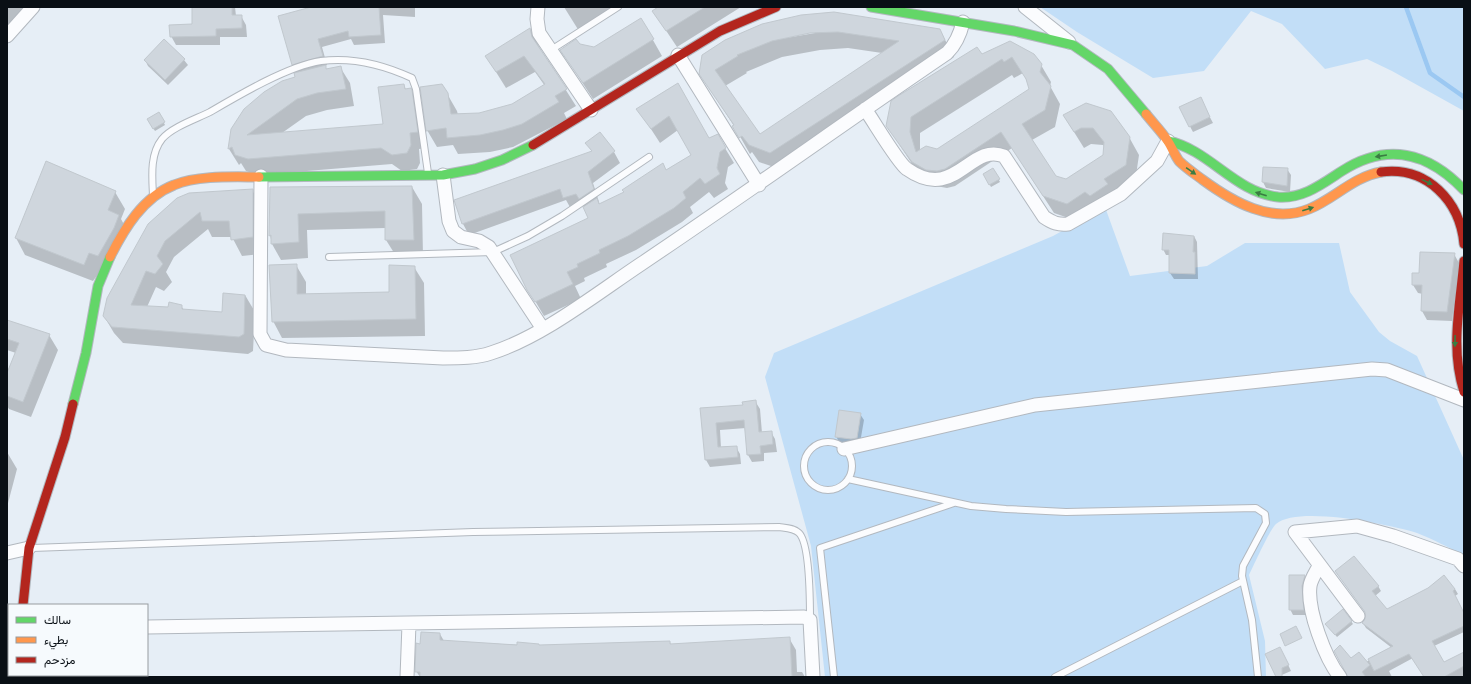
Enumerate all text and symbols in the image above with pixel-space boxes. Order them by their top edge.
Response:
one-way arrow [1375,153,1387,159]
one-way arrow [1186,167,1196,175]
one-way arrow [1421,179,1433,185]
one-way arrow [1255,190,1267,196]
one-way arrow [1303,206,1315,212]
one-way arrow [1452,335,1459,347]
legend [8,604,148,676]
text: سالك [44,611,71,628]
text: بطيء [44,631,68,650]
text: مزدحم [44,651,75,668]

